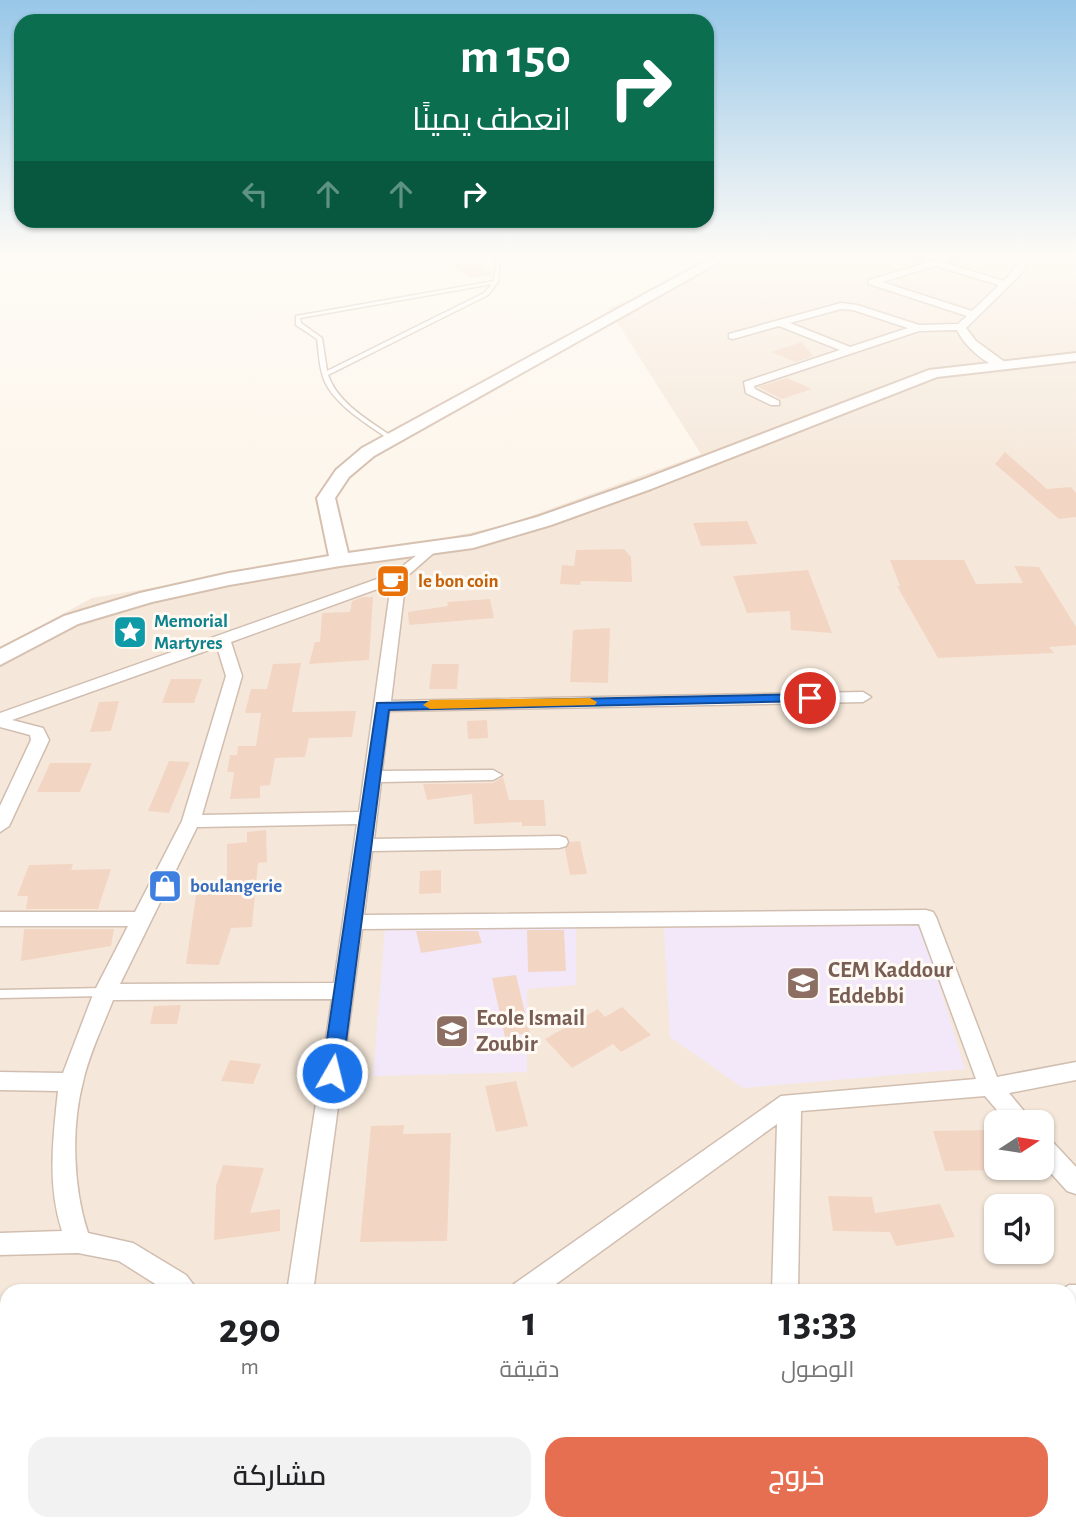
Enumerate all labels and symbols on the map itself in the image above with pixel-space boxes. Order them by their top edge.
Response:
cafe icon: le bon coin [374,562,412,600]
place label: le bon coin [418,572,499,591]
place label: Memorial Martyres [154,612,228,653]
place icon: Memorial Martyres [111,613,149,651]
pin [780,668,840,728]
shop icon: boulangerie [146,867,184,905]
place label: boulangerie [190,877,282,896]
place label: CEM Kaddour Eddebbi [828,959,953,1008]
school or university icon: CEM Kaddour Eddebbi [784,964,822,1002]
place label: Ecole Ismail Zoubir [476,1007,585,1056]
school or university icon: Ecole Ismail Zoubir [433,1012,471,1050]
position arrow [295,1036,369,1110]
north arrow [984,1110,1054,1180]

